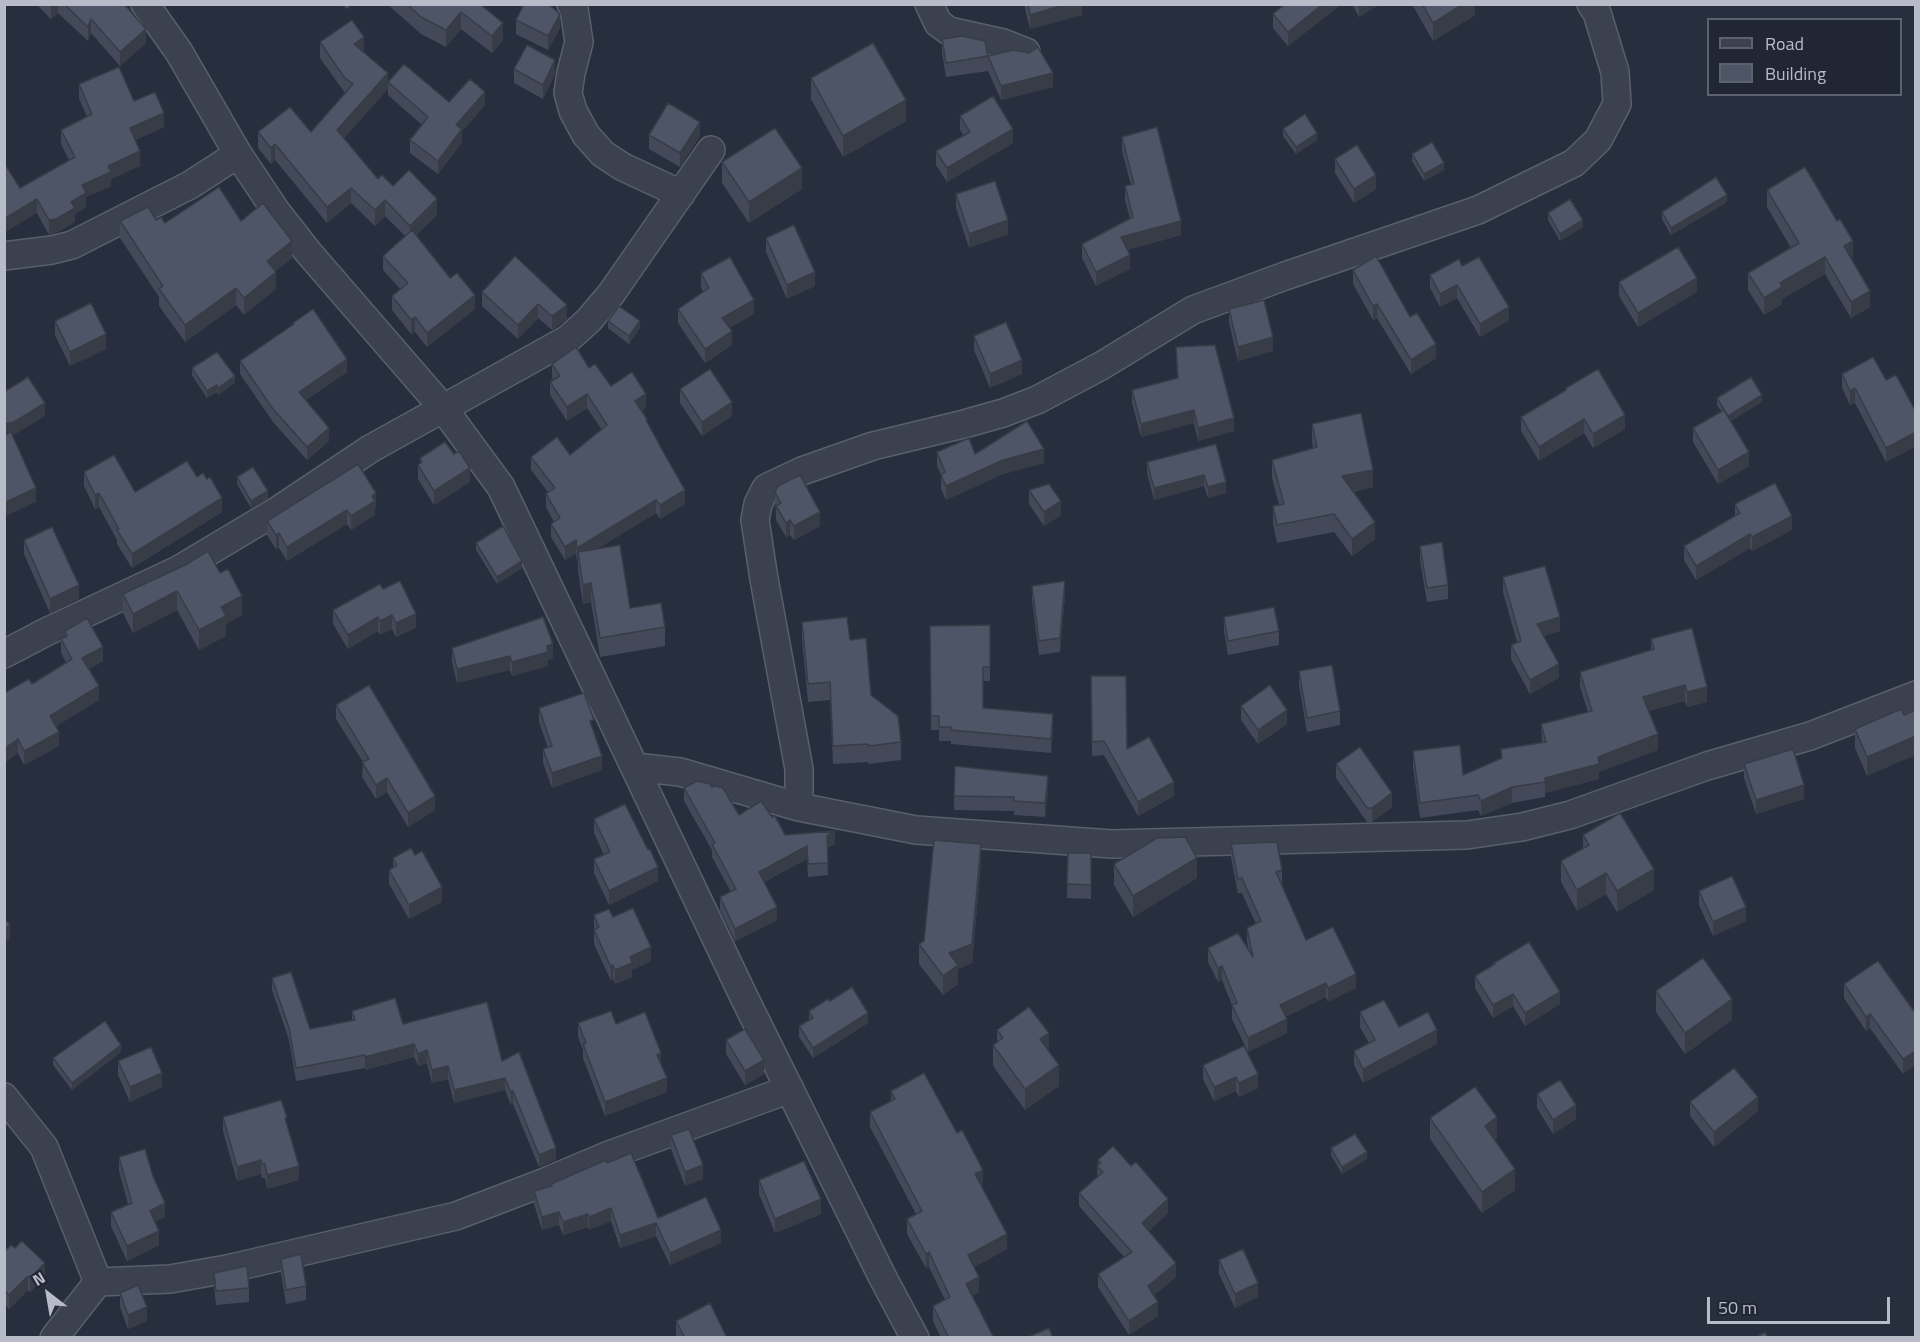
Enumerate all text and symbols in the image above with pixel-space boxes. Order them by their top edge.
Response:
legend [1707,18,1902,96]
text: Road [1765,30,1804,57]
text: Building [1765,60,1826,87]
north arrow [18,1264,78,1324]
text: N [28,1265,50,1292]
scale bar [1710,1285,1893,1323]
text: 50 m [1718,1294,1757,1321]

